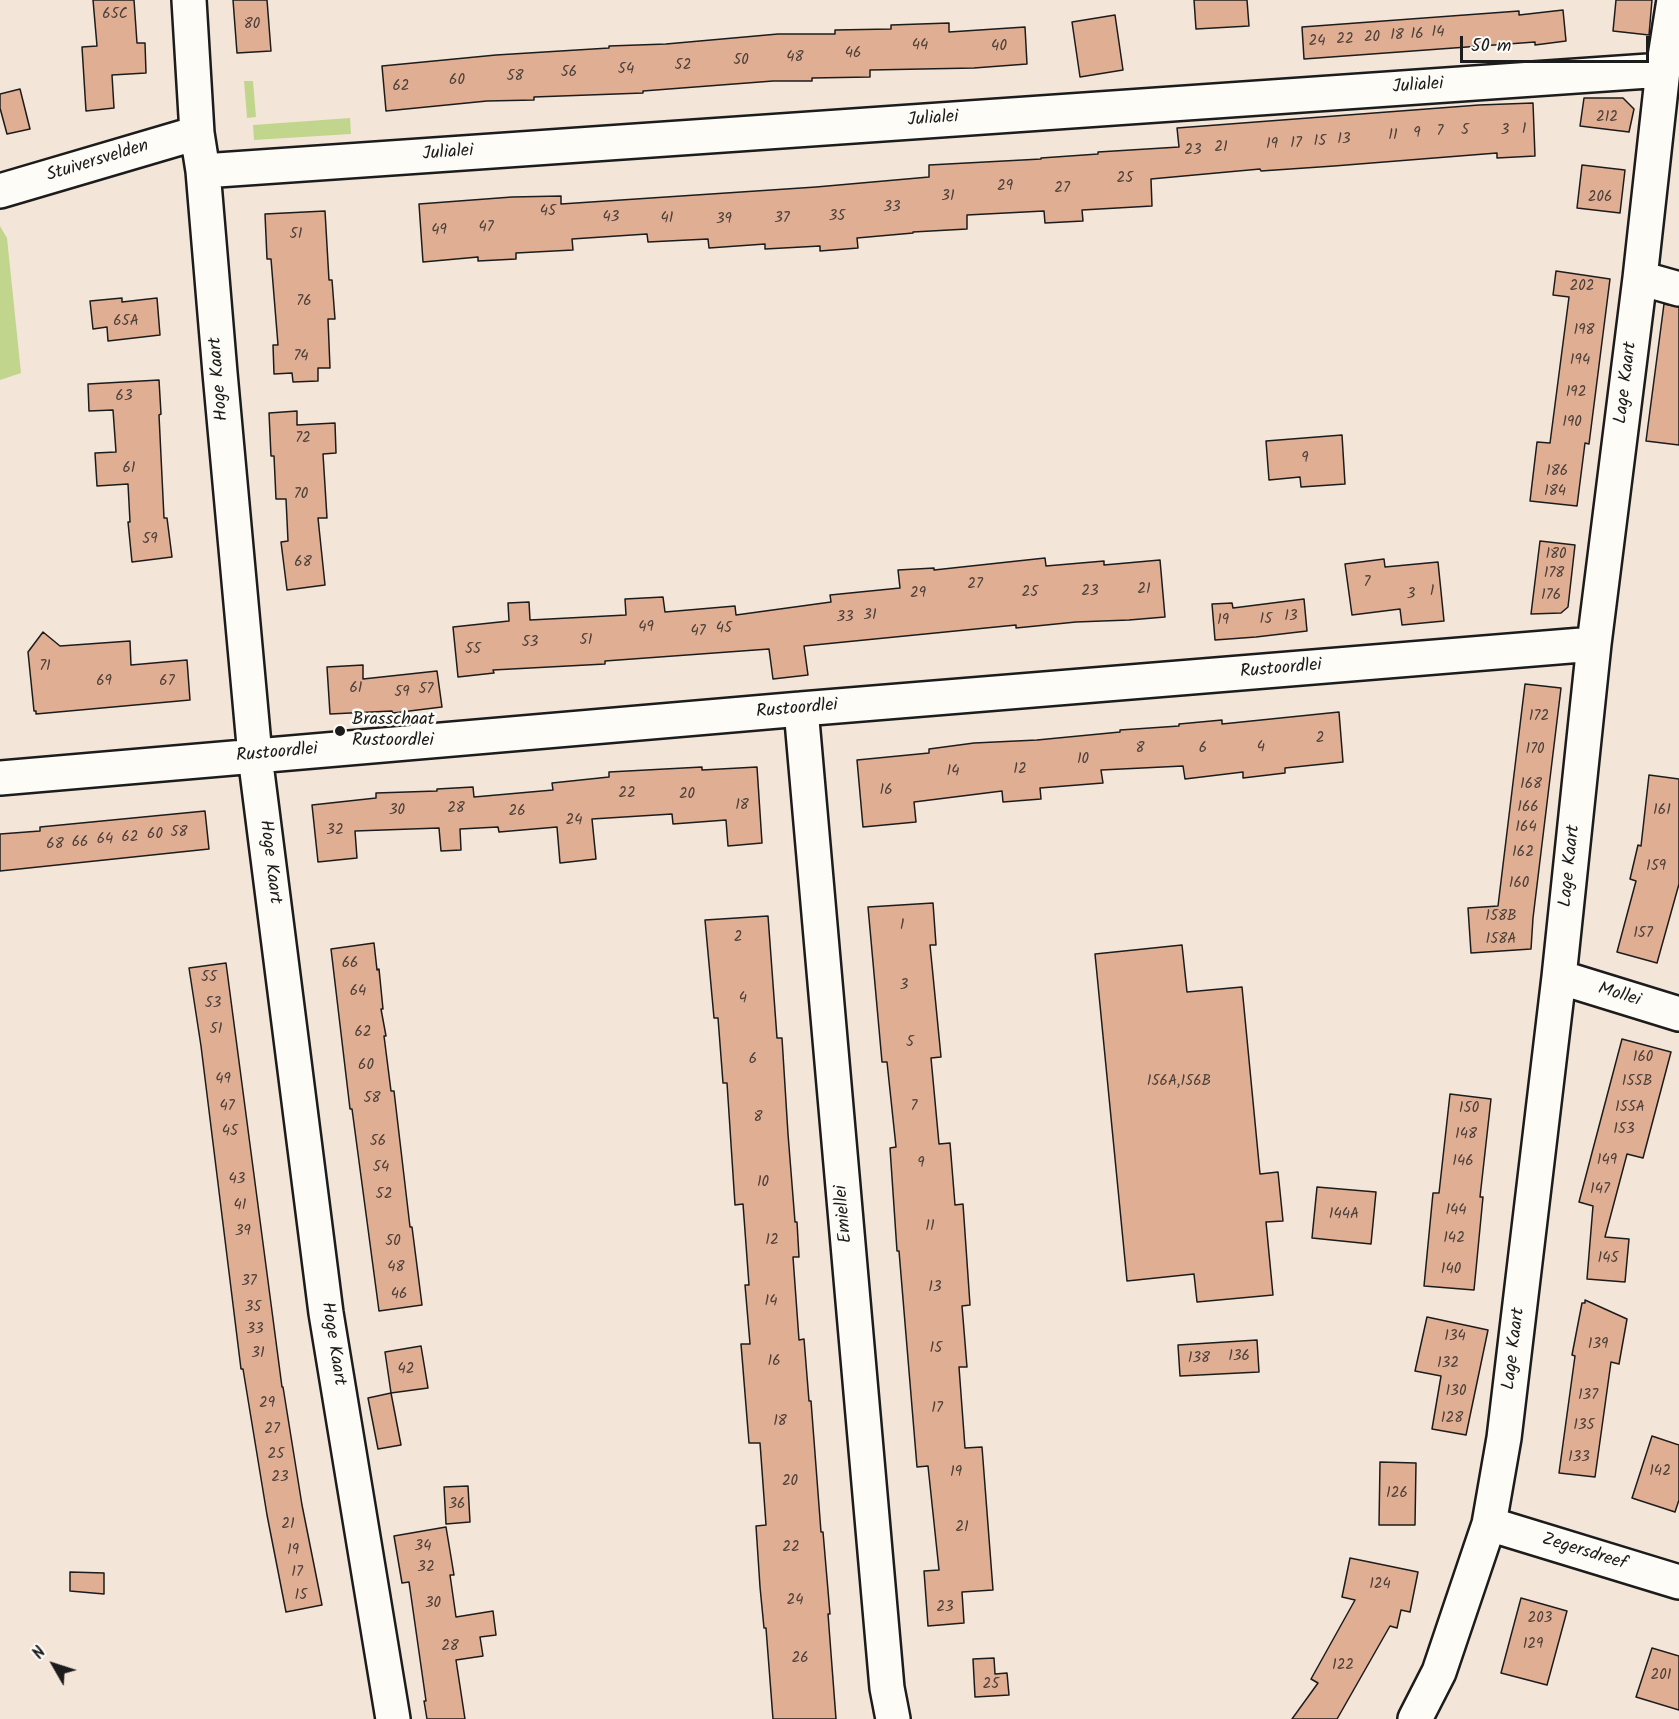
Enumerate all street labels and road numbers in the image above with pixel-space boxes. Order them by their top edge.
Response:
street label: Julialei [1392,74,1444,100]
street label: Julialei [907,107,959,133]
street label: Stuiversvelden [44,136,152,188]
street label: Julialei [422,141,474,167]
street label: Hoge Kaart [206,336,234,422]
street label: Lage Kaart [1611,341,1643,425]
street label: Rustoordlei [1239,656,1323,684]
street label: Rustoordlei [755,696,839,724]
street label: Rustoordlei [235,740,319,768]
street label: Hoge Kaart [253,819,285,905]
street label: Lage Kaart [1556,824,1586,908]
street label: Mollei [1595,979,1643,1013]
street label: Emiellei [832,1184,858,1244]
street label: Hoge Kaart [315,1301,349,1387]
street label: Lage Kaart [1499,1307,1531,1391]
street label: Zegersdreef [1539,1530,1629,1576]

